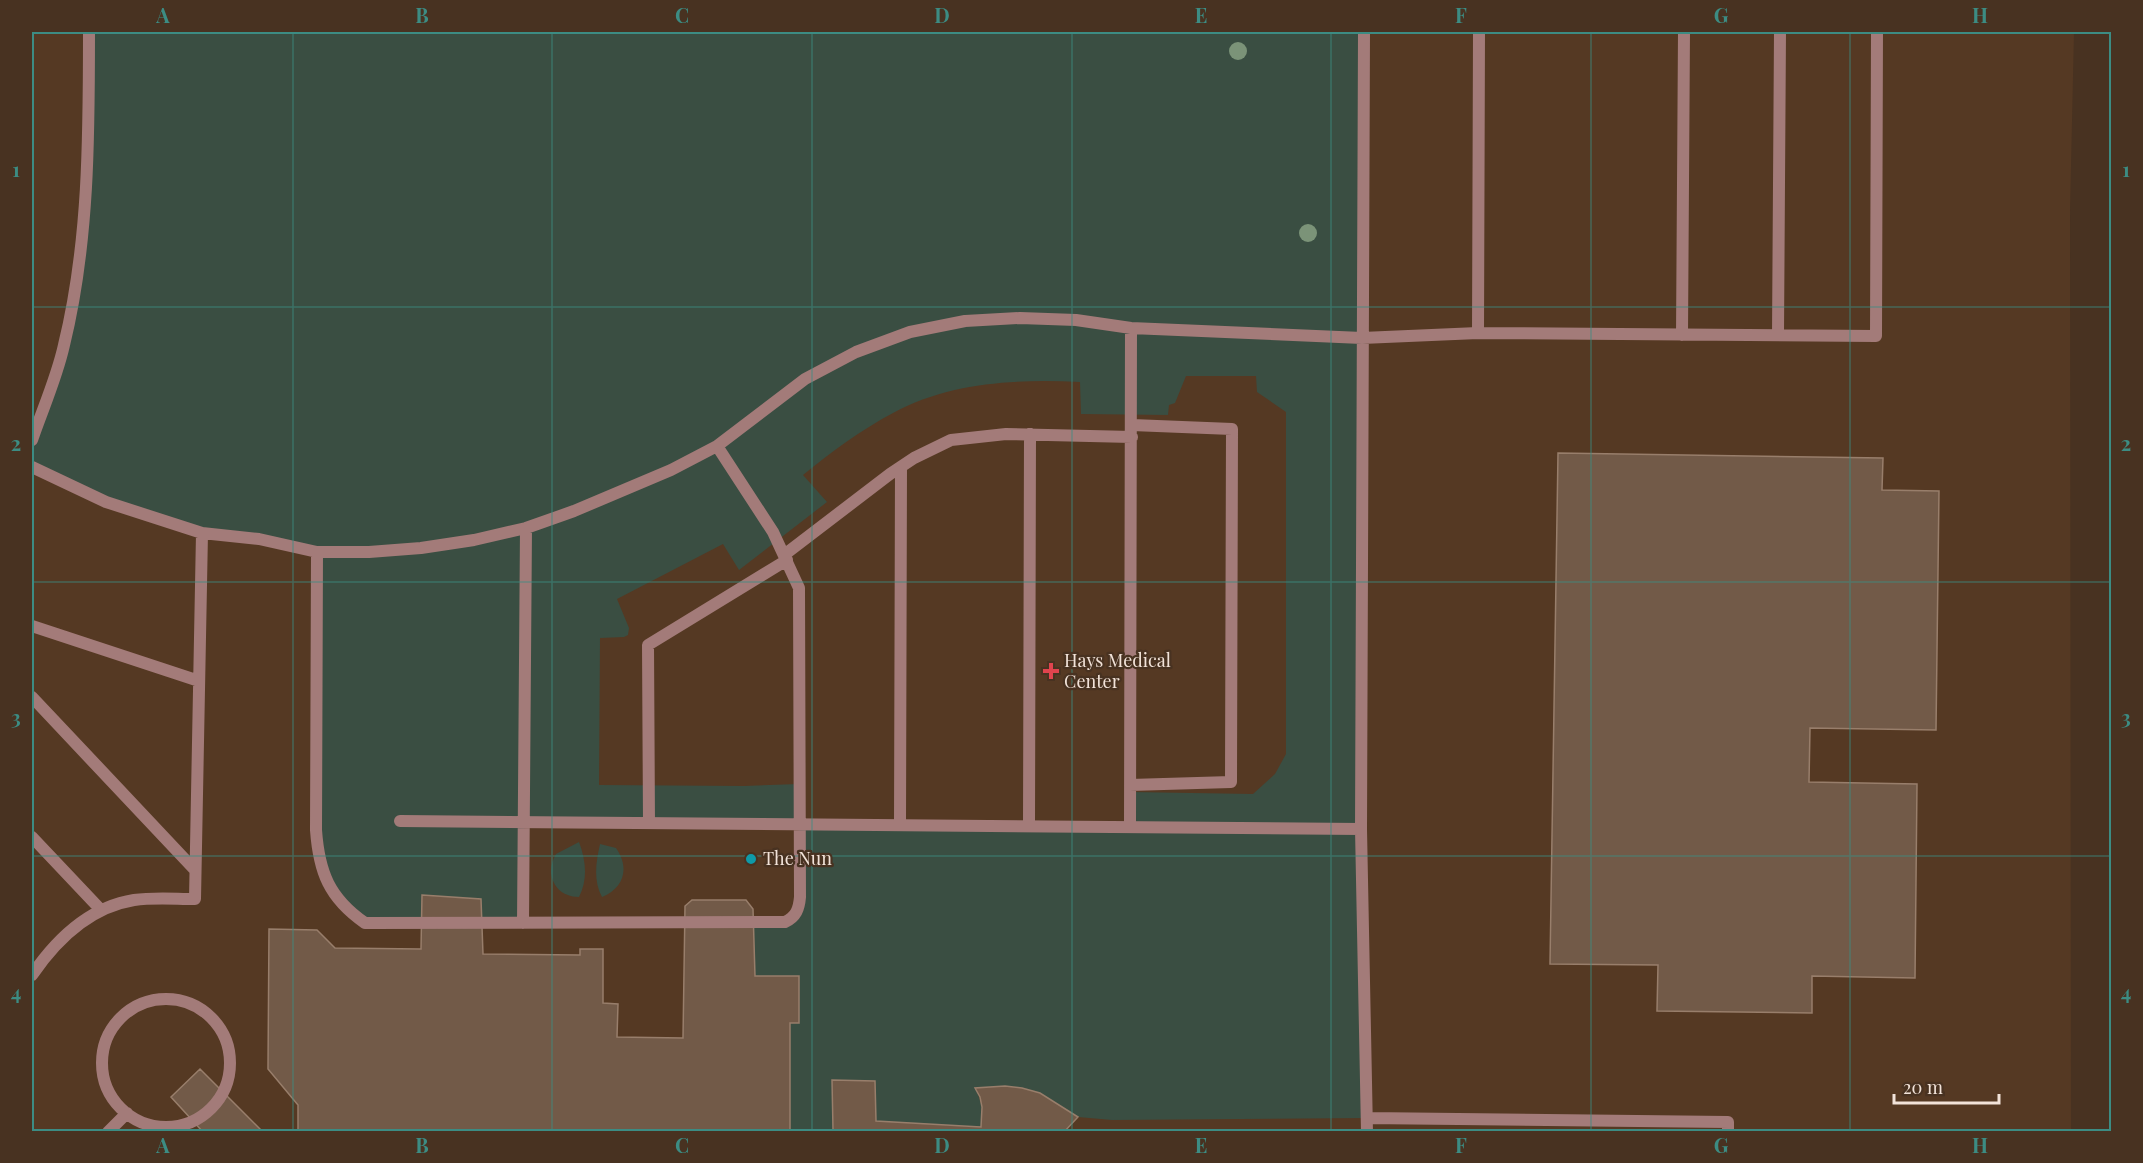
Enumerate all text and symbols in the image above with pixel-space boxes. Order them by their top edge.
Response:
text: A [155,1,170,28]
text: B [415,1,429,28]
text: C [675,1,689,28]
text: D [934,1,950,28]
text: E [1195,1,1207,28]
text: F [1455,1,1467,28]
text: G [1714,1,1729,28]
text: H [1972,1,1988,28]
text: 1 [12,155,20,182]
text: 1 [2122,155,2130,182]
text: 2 [11,429,21,456]
text: 2 [2121,429,2131,456]
place label: Hays Medical Center [1064,648,1171,693]
marker: Hays Medical Center [1042,662,1060,680]
text: 3 [11,703,21,730]
text: 3 [2121,703,2131,730]
place label: The Nun [763,846,832,870]
marker: The Nun [744,852,758,866]
text: 4 [11,978,21,1005]
text: 4 [2121,978,2131,1005]
scale bar [1894,1067,1999,1105]
text: 20 m [1903,1075,1943,1099]
text: A [155,1131,170,1158]
text: B [415,1131,429,1158]
text: C [675,1131,689,1158]
text: D [934,1131,950,1158]
text: E [1195,1131,1207,1158]
text: F [1455,1131,1467,1158]
text: G [1714,1131,1729,1158]
text: H [1972,1131,1988,1158]

